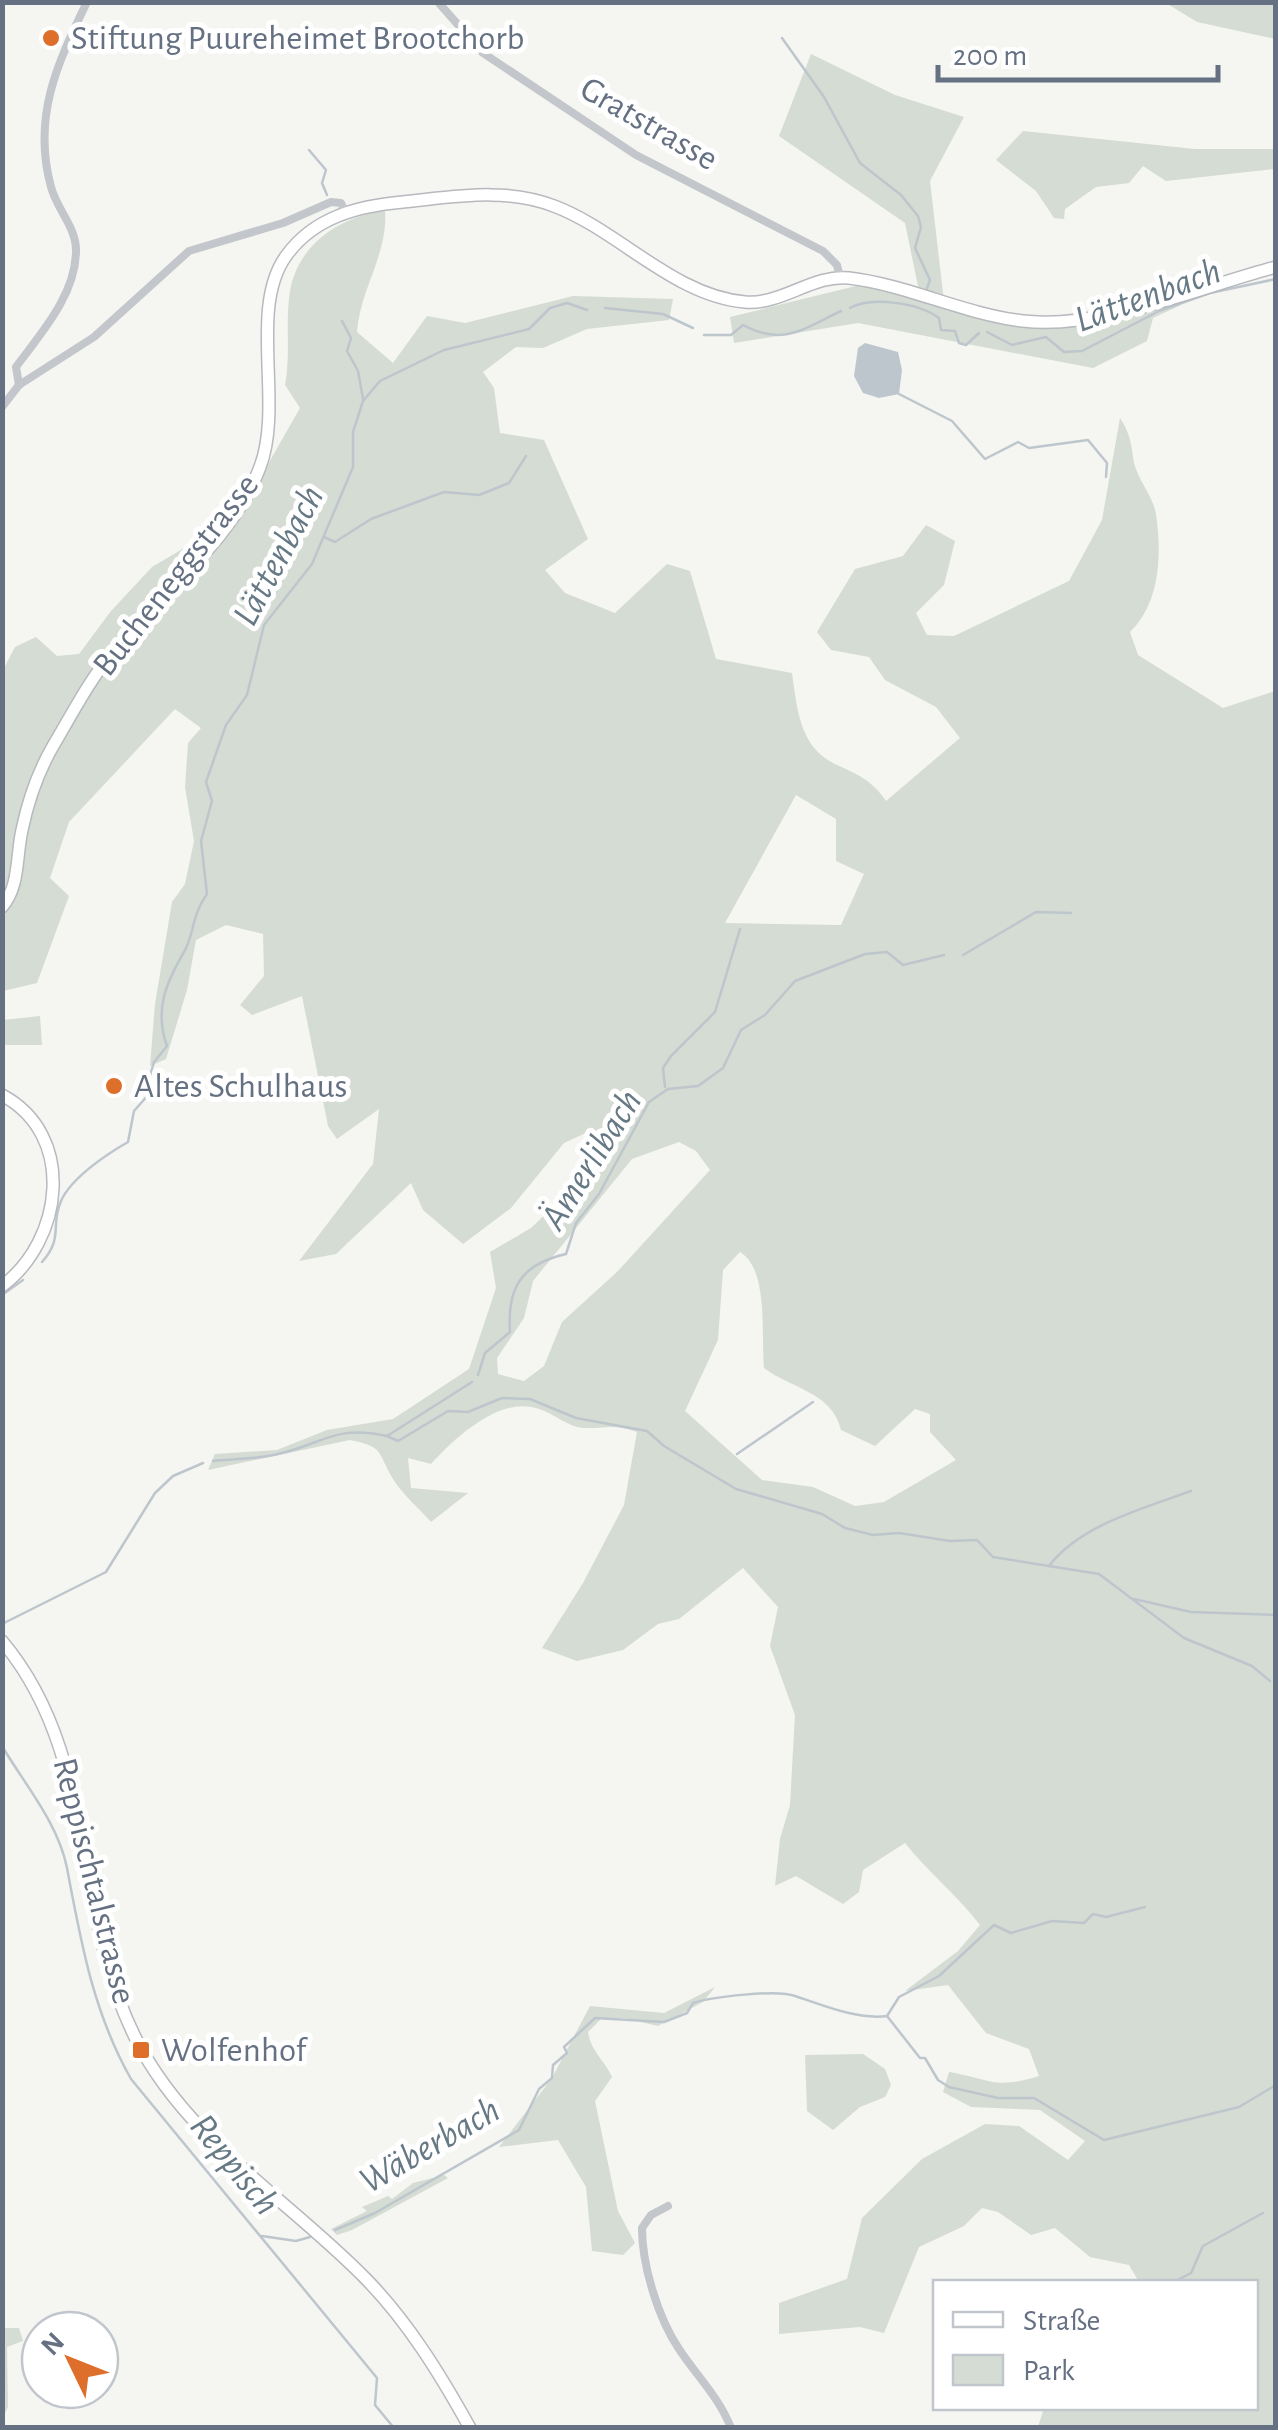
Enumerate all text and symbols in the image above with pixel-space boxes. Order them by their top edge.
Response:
scale bar [938,20,1218,82]
place label: Stiftung Puureheimet Brootchorb [71,21,525,56]
marker: Stiftung Puureheimet Brootchorb [40,27,62,49]
text: 200 m [953,41,1027,71]
street label: Gratstrasse [574,71,724,177]
water label: Lättenbach [1070,252,1226,340]
street label: Bucheneggstrasse [87,467,265,683]
water label: Lättenbach [226,480,332,632]
place label: Altes Schulhaus [134,1069,348,1104]
marker: Altes Schulhaus [103,1075,125,1097]
water label: Ämerlibach [532,1082,650,1237]
street label: Reppischtalstrasse [47,1754,141,2008]
place label: Wolfenhof [161,2033,308,2068]
marker: Wolfenhof [130,2039,152,2061]
water label: Wäberbach [354,2091,506,2201]
water label: Reppisch [182,2107,286,2223]
legend [933,2280,1258,2410]
text: Straße [1023,2306,1100,2336]
north arrow [20,2310,120,2410]
text: N [36,2328,70,2361]
text: Park [1023,2356,1075,2386]

